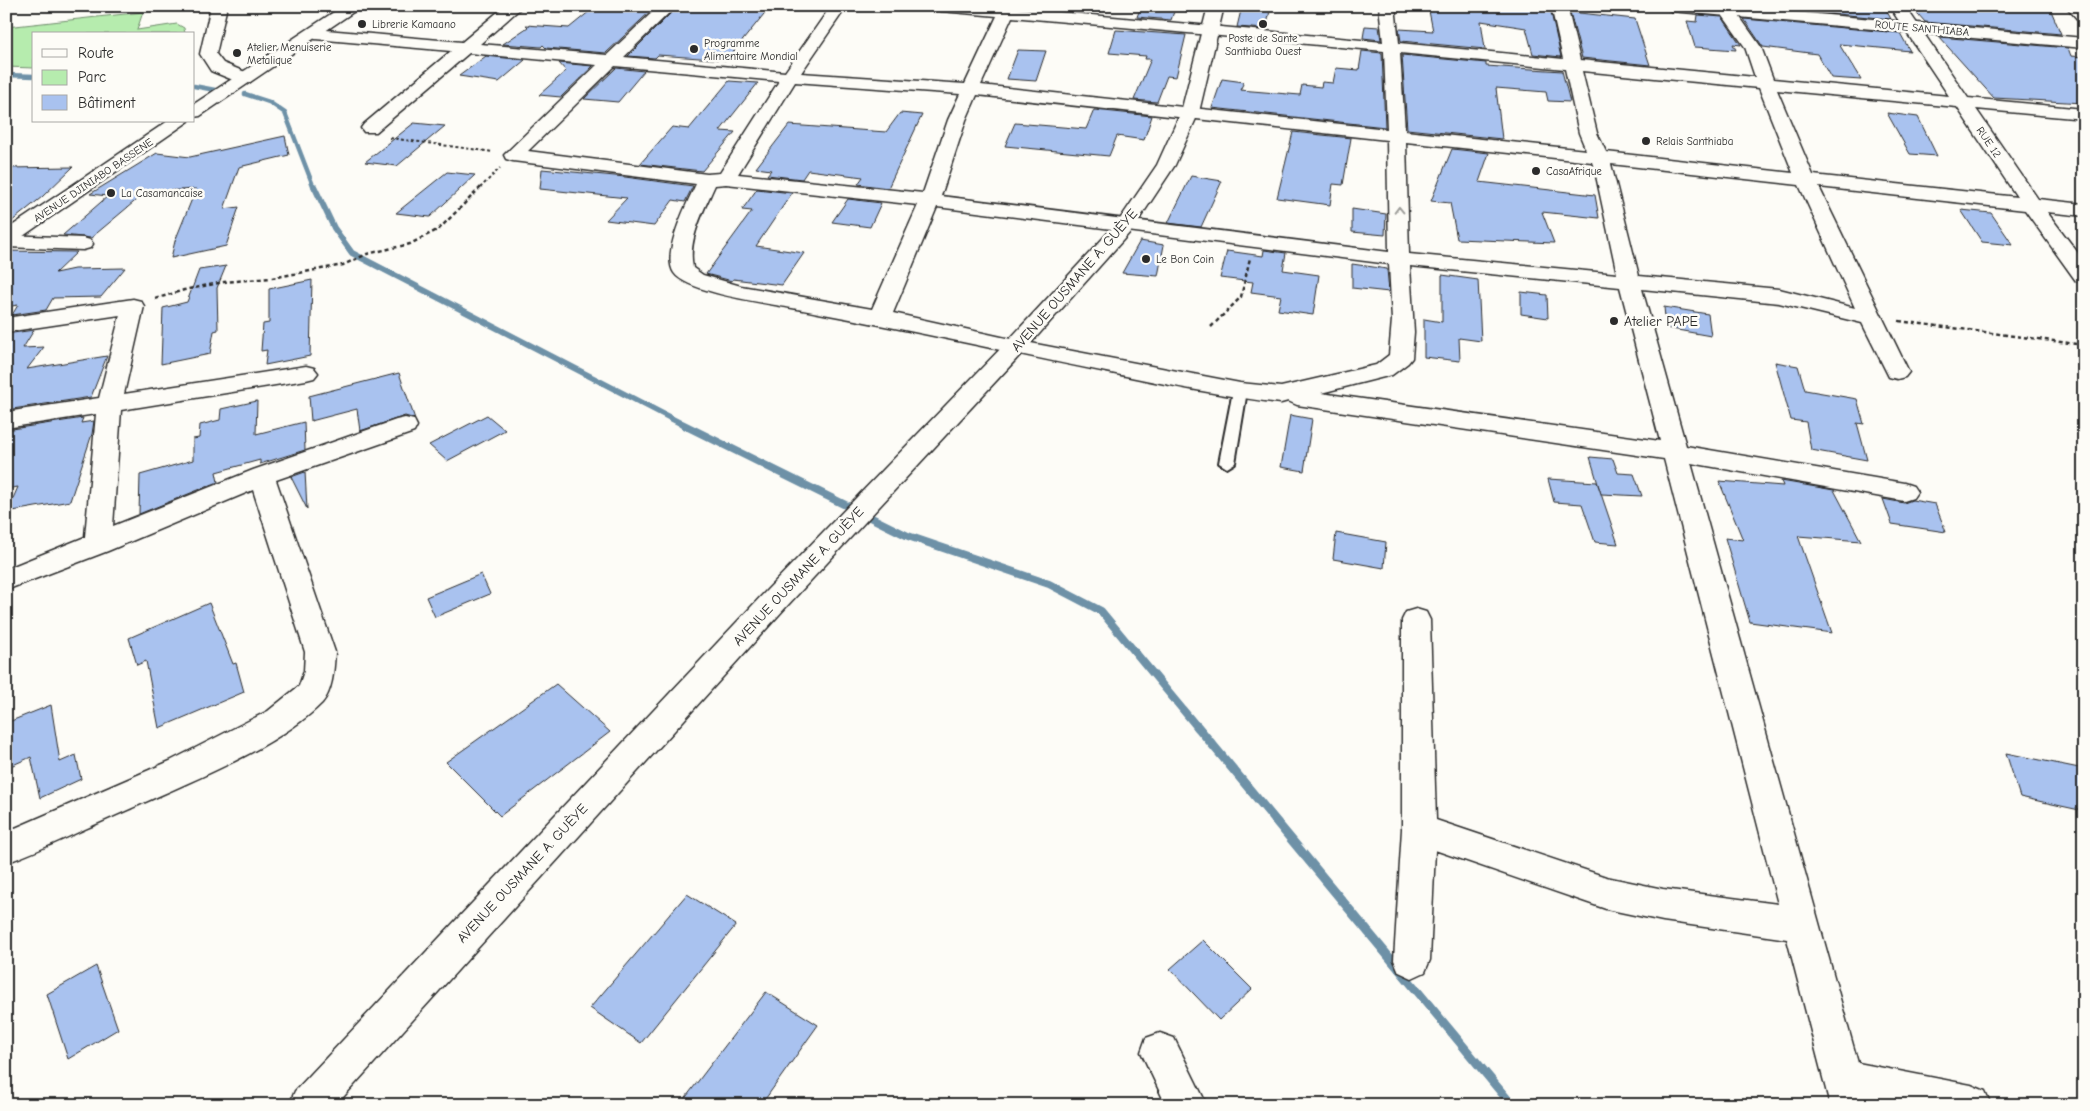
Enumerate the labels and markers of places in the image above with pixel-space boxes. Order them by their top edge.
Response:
marker: Librerie Kamaano [356,18,368,30]
place label: Librerie Kamaano [372,18,456,31]
marker: Poste de Sante Santhiaba Ouest [1257,18,1269,30]
place label: Poste de Sante Santhiaba Ouest [1225,32,1302,58]
place label: Programme Alimentaire Mondial [704,37,798,63]
place label: Atelier Menuiserie Metalique [247,41,332,67]
marker: Programme Alimentaire Mondial [688,43,700,55]
marker: Atelier Menuiserie Metalique [231,47,243,59]
marker: Relais Santhiaba [1640,135,1652,147]
place label: Relais Santhiaba [1656,135,1733,148]
marker: CasaAfrique [1530,165,1542,177]
place label: CasaAfrique [1546,165,1602,178]
marker: La Casamancaise [105,187,117,199]
place label: La Casamancaise [121,187,203,200]
marker: Le Bon Coin [1140,253,1152,265]
place label: Le Bon Coin [1156,253,1214,266]
place label: Atelier PAPE [1624,313,1698,330]
marker: Atelier PAPE [1608,315,1620,327]

